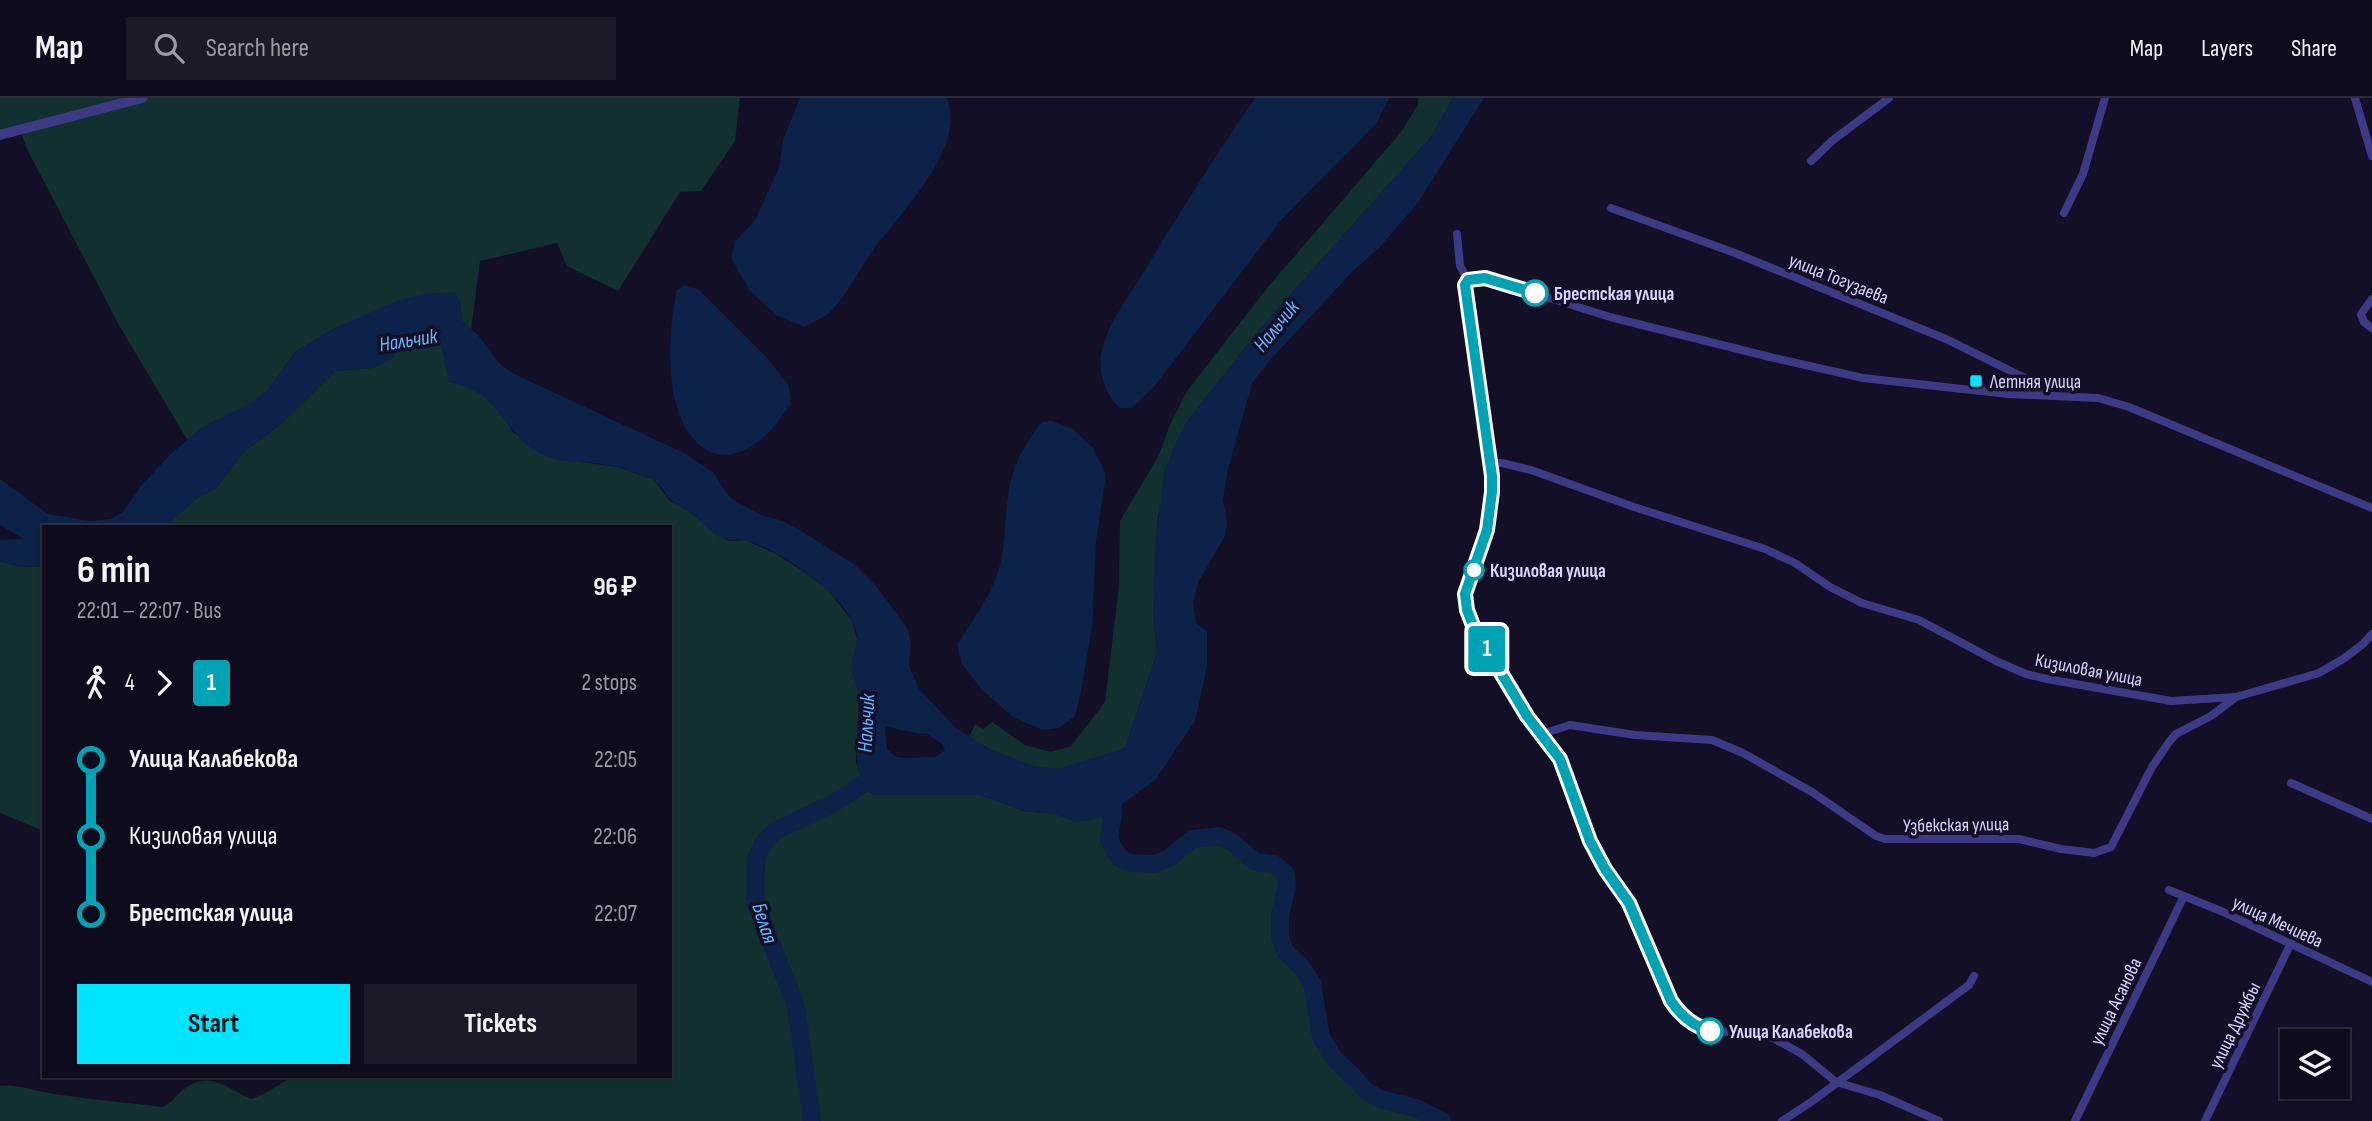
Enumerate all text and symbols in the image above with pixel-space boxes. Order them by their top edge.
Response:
search box [126,17,616,80]
text: Map [35,28,84,68]
icon: search [150,29,188,67]
text: Search here [206,33,309,64]
text: Map [2130,34,2163,63]
text: Layers [2201,34,2253,63]
text: Share [2291,34,2337,63]
street label: улица Тогузаева [1785,249,1892,310]
marker: Брестская улица [1522,280,1548,306]
place label: Брестская улица [1554,283,1674,306]
water label: Нальчик [1248,295,1305,357]
water label: Нальчик [377,323,440,357]
place label: Летняя улица [1989,371,2081,394]
marker: Летняя улица [1968,373,1984,389]
text: 6 min [77,548,151,593]
marker: Кизиловая улица [1464,560,1484,580]
place label: Кизиловая улица [1490,560,1606,583]
text: 96 ₽ [593,572,637,603]
text: 22:01 – 22:07 · Bus [77,597,221,625]
line badge: 1 [1464,626,1510,672]
text: 1 [1482,634,1492,663]
street label: Кизиловая улица [2033,649,2144,692]
icon: walk [77,664,115,702]
icon: forward [145,664,183,702]
text: 1 [207,668,216,697]
text: 4 [125,669,135,697]
text: 2 stops [581,669,637,697]
water label: Нальчик [852,692,881,753]
text: Улица Калабекова [129,744,298,775]
text: 22:05 [594,746,637,774]
street label: Узбекская улица [1903,813,2009,838]
text: Кизиловая улица [129,821,278,852]
text: 22:06 [593,823,637,851]
street label: улица Мечиева [2228,891,2326,953]
text: Брестская улица [129,898,294,929]
text: 22:07 [594,900,637,928]
water label: Белая [746,900,783,947]
street label: улица Асанова [2085,954,2147,1049]
street label: улица Дружбы [2205,979,2266,1073]
button: Start [77,984,350,1064]
button: Tickets [364,984,637,1064]
marker: Улица Калабекова [1697,1018,1723,1044]
place label: Улица Калабекова [1729,1021,1853,1044]
map controls [2280,1029,2350,1099]
button: layers [2280,1029,2350,1099]

